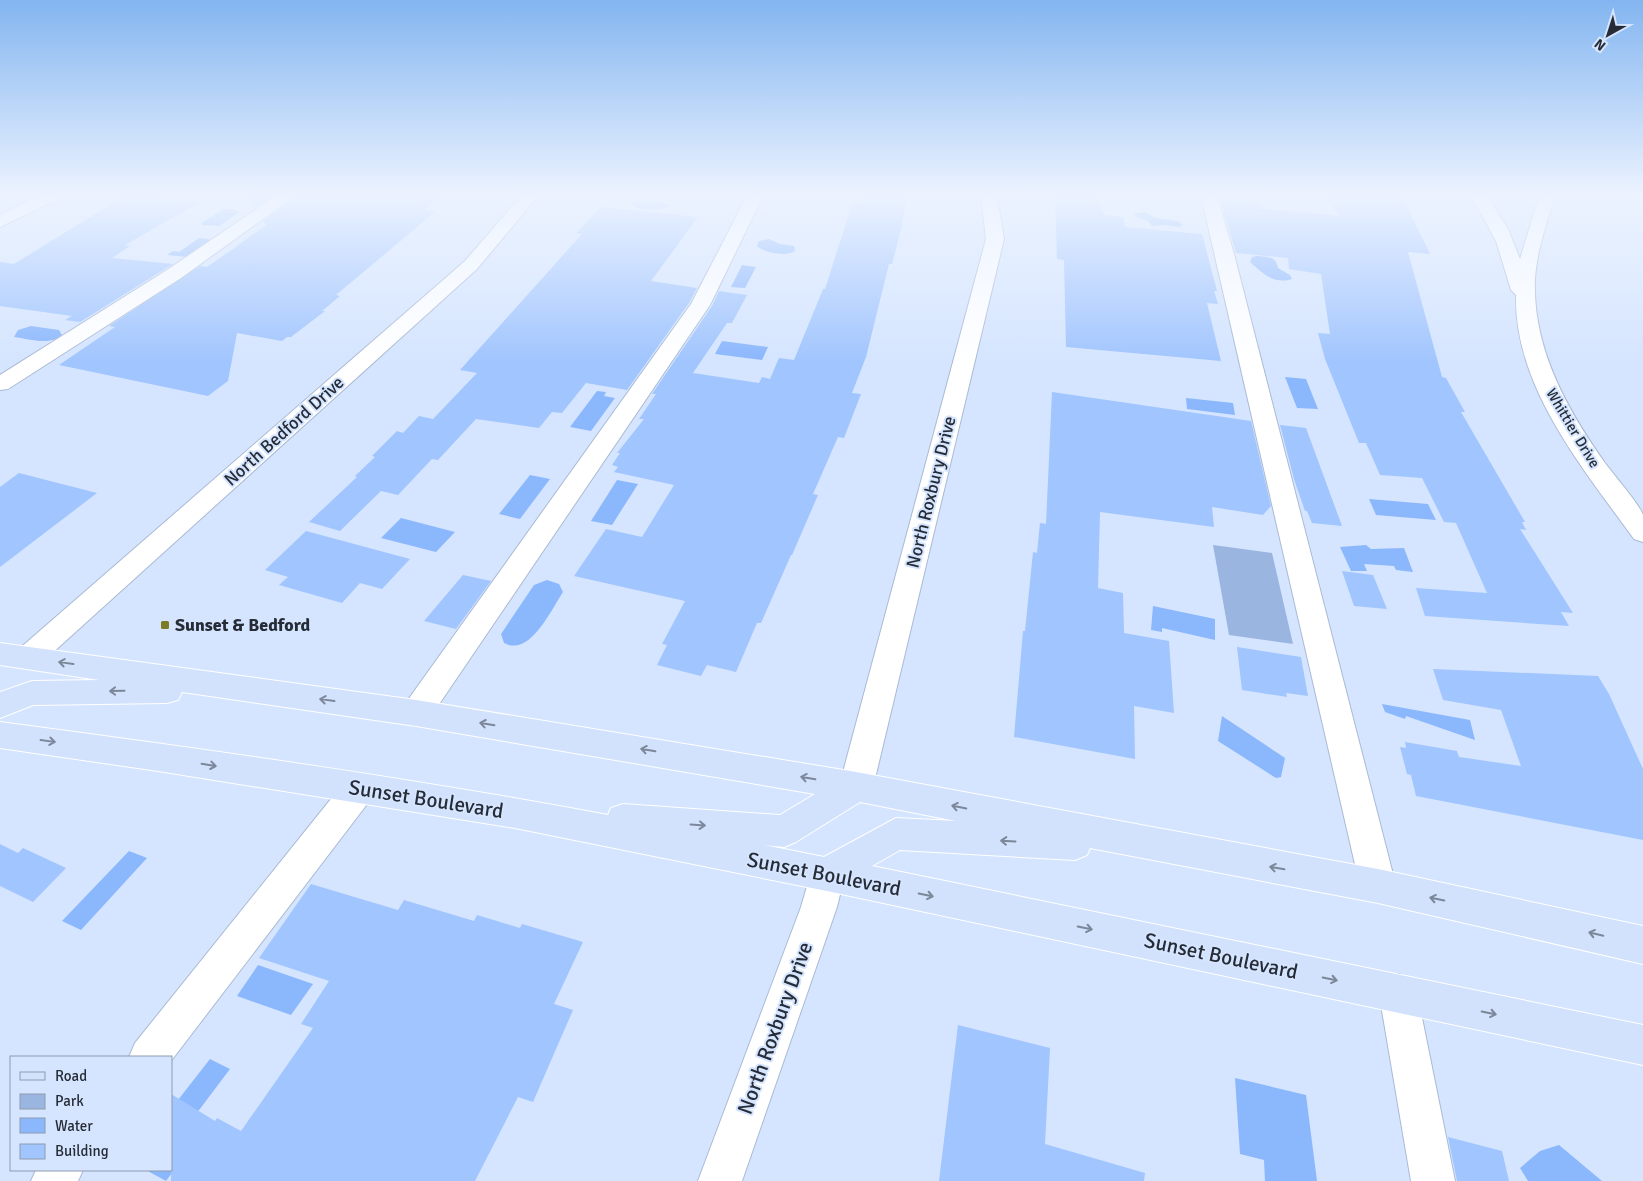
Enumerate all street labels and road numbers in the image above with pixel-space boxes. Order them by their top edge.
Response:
street label: North Bedford Drive [220,371,348,491]
street label: Whittier Drive [1542,385,1604,471]
street label: North Roxbury Drive [902,414,960,570]
street label: Sunset Boulevard [347,774,505,824]
street label: Sunset Boulevard [745,846,903,902]
street label: Sunset Boulevard [1142,927,1300,985]
street label: North Roxbury Drive [732,938,818,1118]

